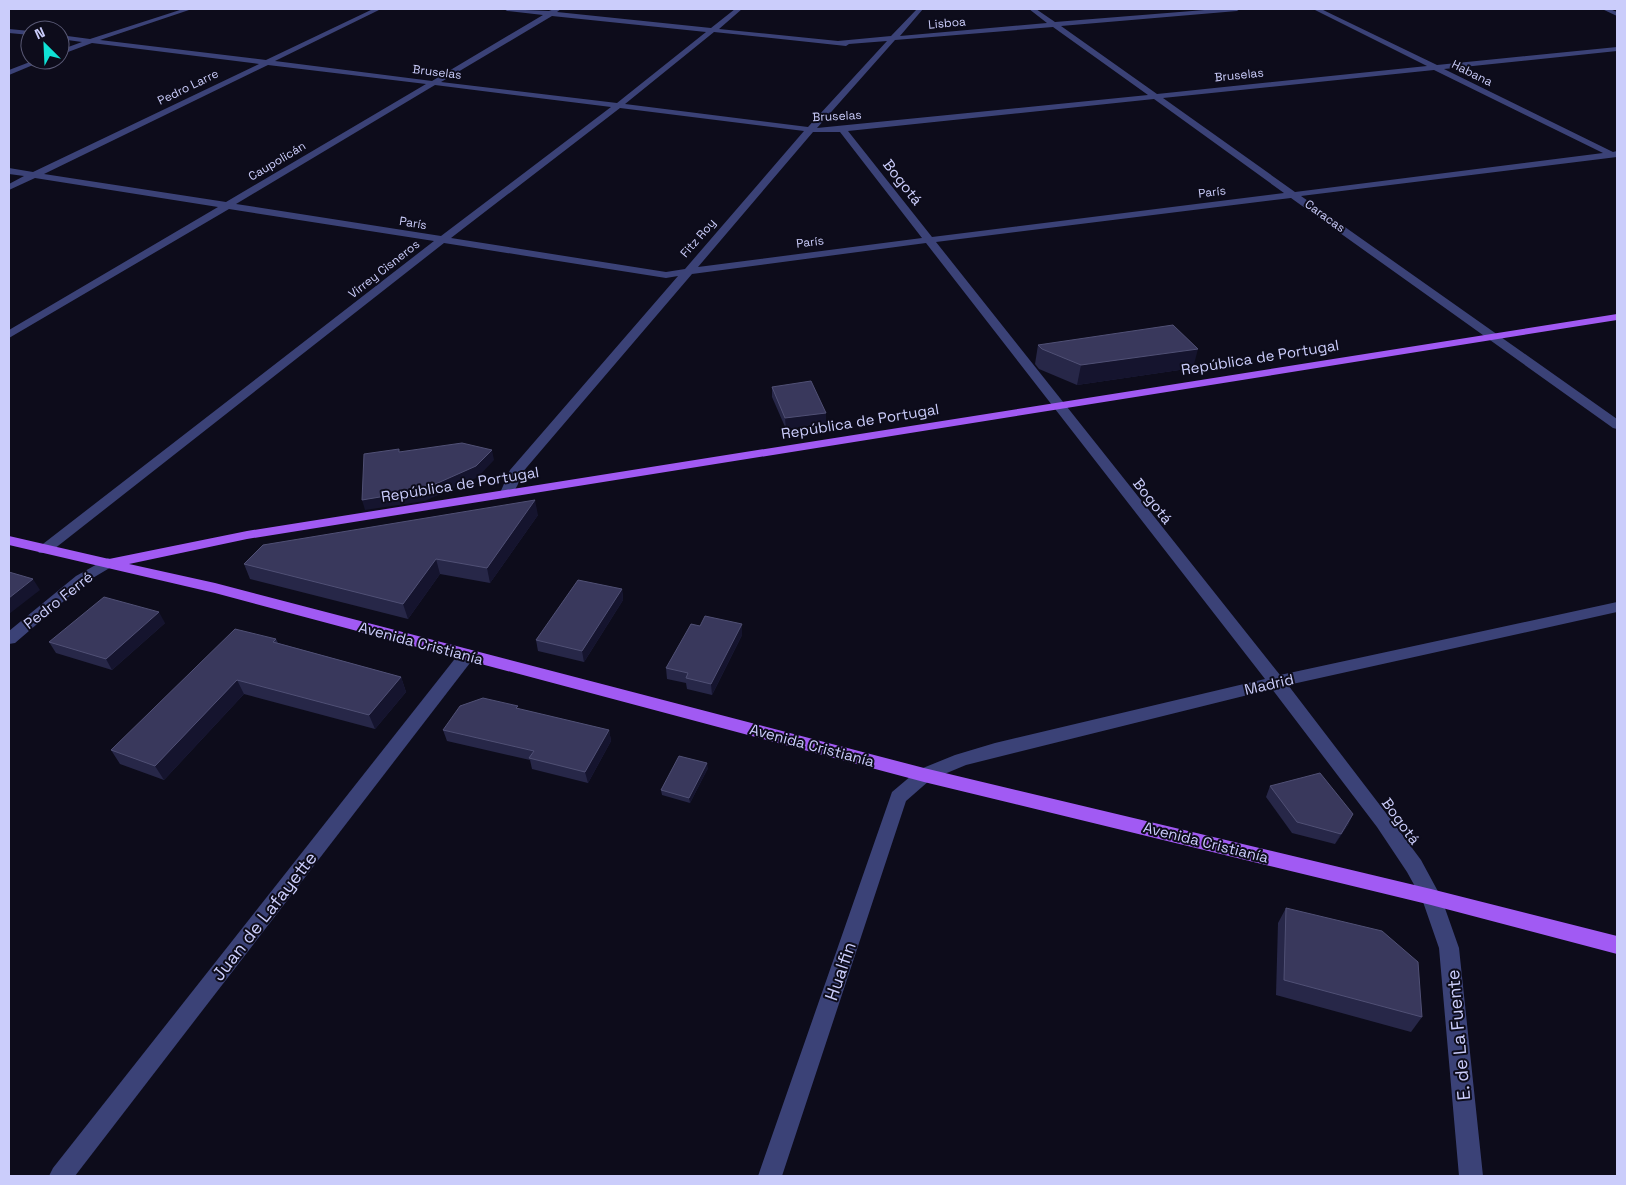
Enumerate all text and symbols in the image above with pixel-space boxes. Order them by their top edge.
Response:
street label: Lisboa [927,13,967,33]
north arrow [20,20,70,70]
text: N [32,23,48,43]
street label: Habana [1449,56,1495,90]
street label: Bruselas [412,61,462,83]
street label: Bruselas [1214,64,1264,86]
street label: Pedro Larre [155,65,221,109]
street label: Bruselas [812,107,862,125]
street label: Caupolicán [245,138,309,184]
street label: Bogotá [879,155,927,209]
street label: París [1197,182,1227,202]
street label: Caracas [1302,196,1348,236]
street label: París [398,213,428,233]
street label: Fitz Roy [677,215,719,261]
street label: París [795,232,825,252]
street label: Virrey Cisneros [345,236,423,302]
street label: República de Portugal [1180,335,1340,379]
street label: República de Portugal [780,399,940,443]
street label: República de Portugal [380,462,540,506]
street label: Bogotá [1129,474,1177,528]
street label: Pedro Ferré [20,567,96,633]
street label: Avenida Cristianía [357,617,486,669]
street label: Madrid [1242,669,1296,699]
street label: Avenida Cristianía [748,719,877,771]
street label: Bogotá [1378,794,1425,848]
street label: Avenida Cristianía [1141,817,1271,867]
street label: Juan de Lafayette [206,847,322,985]
street label: Hualfin [819,939,861,1003]
street label: E. de La Fuente [1441,969,1475,1101]

